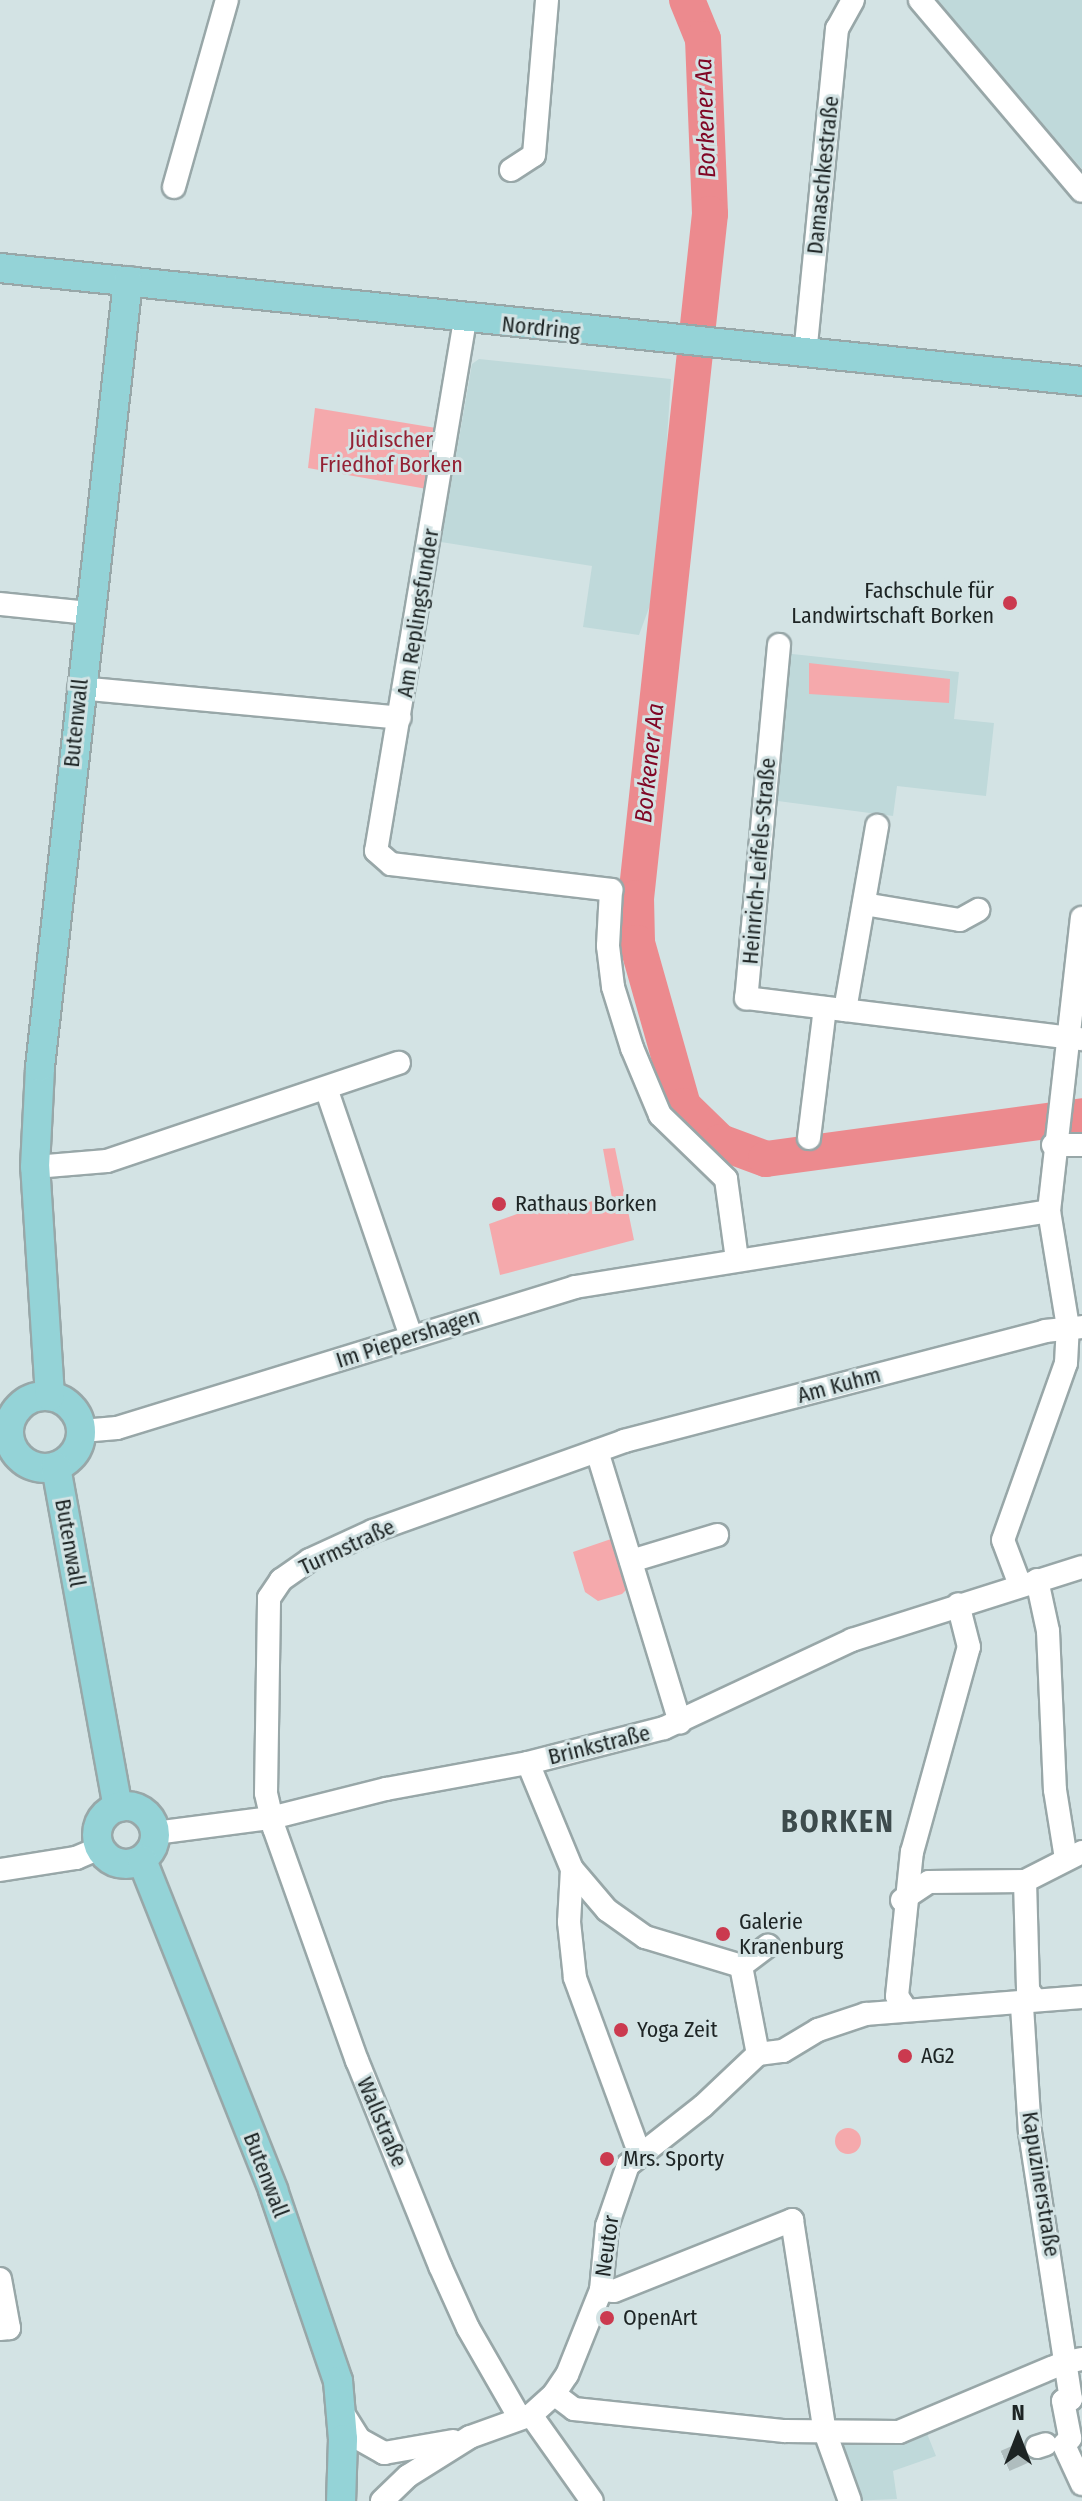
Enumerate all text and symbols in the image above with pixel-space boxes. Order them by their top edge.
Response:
water label: Borkener Aa [690,58,722,178]
street label: Damaschkestraße [802,94,844,256]
street label: Nordring [500,311,582,345]
park label: Jüdischer Friedhof Borken [319,426,463,478]
street label: Am Replingsfunder [392,527,444,699]
place label: Fachschule für Landwirtschaft Borken [791,577,994,628]
marker: Fachschule für Landwirtschaft Borken [1001,594,1019,612]
street label: Butenwall [58,677,94,769]
water label: Borkener Aa [629,702,671,824]
street label: Heinrich-Leifels-Straße [737,757,781,965]
place label: Rathaus Borken [515,1191,657,1217]
marker: Rathaus Borken [490,1195,508,1213]
street label: Im Piepershagen [333,1302,483,1374]
street label: Am Kuhm [794,1361,884,1409]
street label: Butenwall [49,1497,91,1589]
street label: Turmstraße [295,1513,399,1581]
street label: Brinkstraße [545,1720,653,1770]
district label: BORKEN [781,1804,895,1840]
place label: Galerie Kranenburg [739,1908,843,1960]
marker: Galerie Kranenburg [714,1925,732,1943]
place label: Yoga Zeit [637,2017,718,2043]
marker: Yoga Zeit [612,2021,630,2039]
place label: AG2 [921,2043,954,2069]
marker: AG2 [896,2047,914,2065]
street label: Wallstraße [351,2073,413,2171]
street label: Kapuzinerstraße [1017,2110,1065,2258]
street label: Butenwall [238,2129,294,2221]
place label: Mrs. Sporty [623,2146,724,2172]
marker: Mrs. Sporty [598,2150,616,2168]
street label: Neutor [590,2214,624,2278]
place label: OpenArt [623,2305,697,2331]
marker: OpenArt [598,2309,616,2327]
north arrow [978,2397,1058,2477]
text: N [1011,2399,1025,2426]

